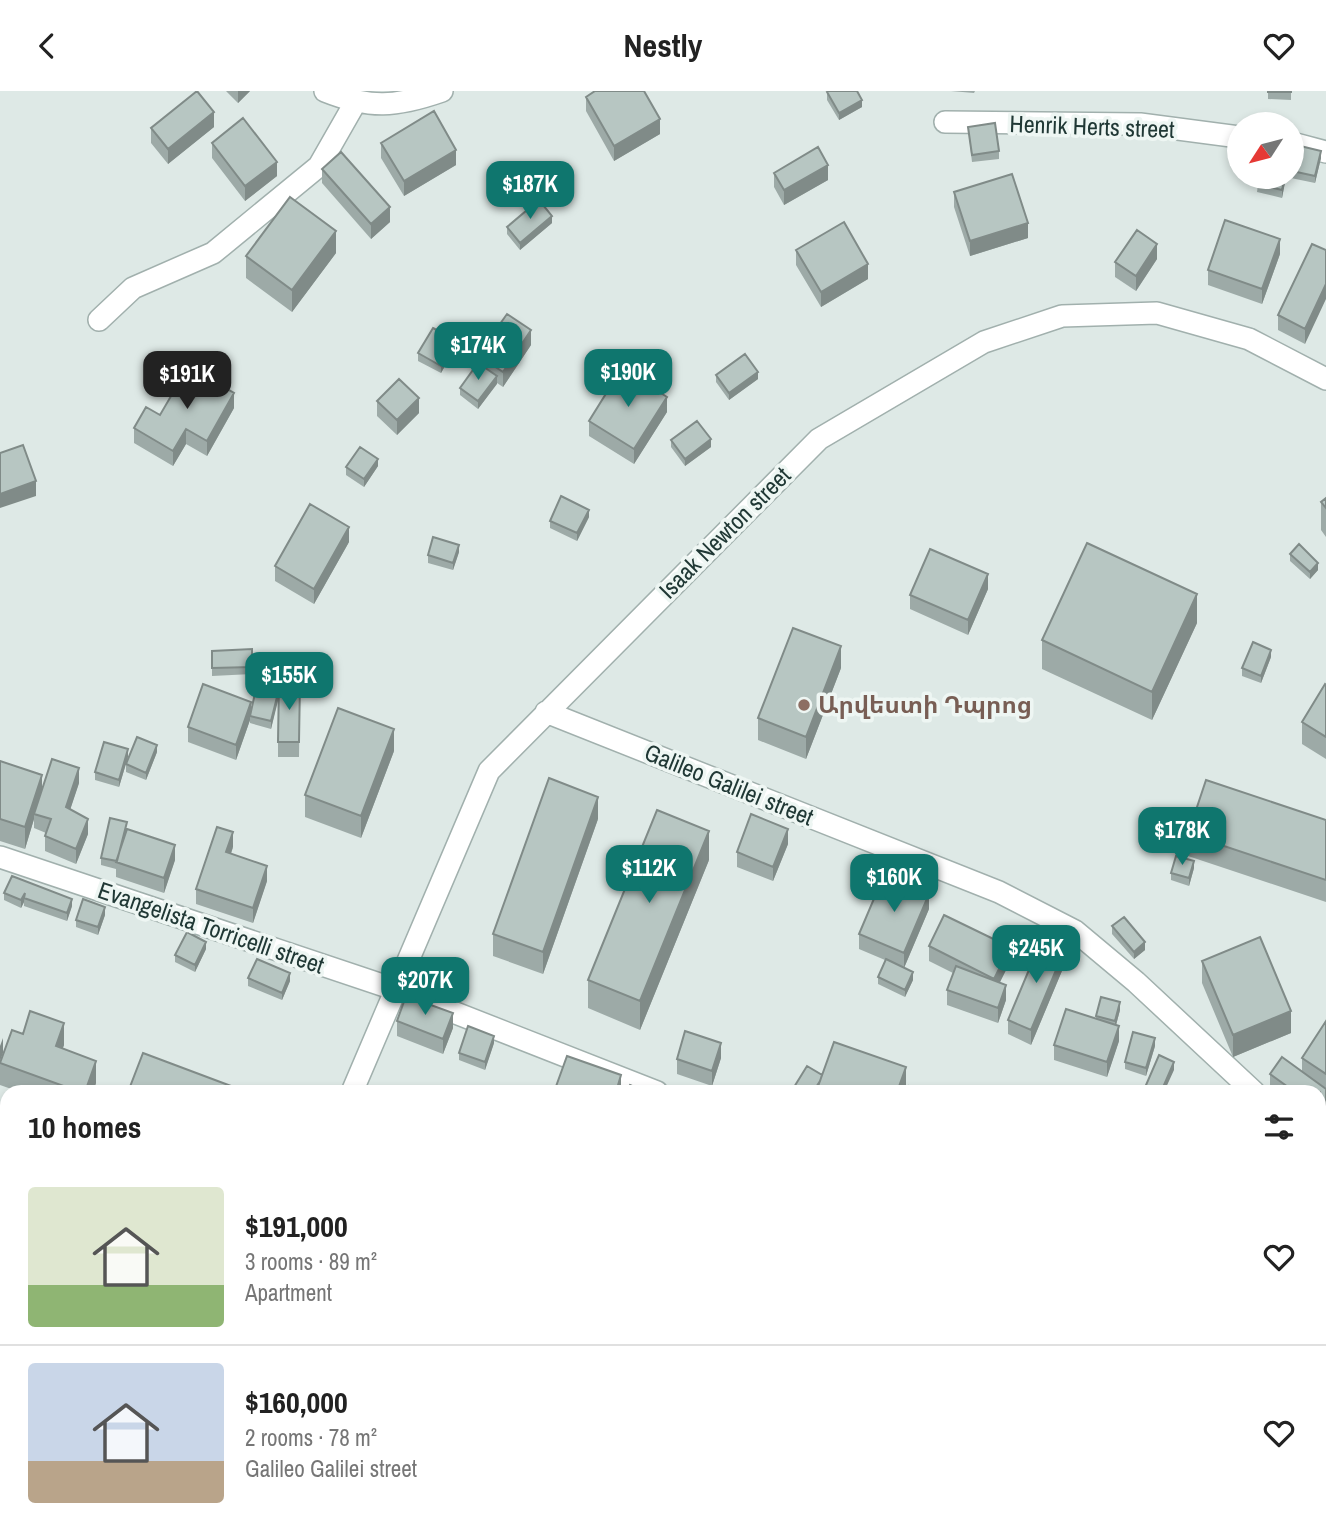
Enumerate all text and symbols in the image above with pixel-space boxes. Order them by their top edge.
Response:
text: Nestly [624,24,702,67]
icon: back [28,27,66,65]
icon: heart [1260,27,1298,65]
street label: Henrik Herts street [1009,107,1176,145]
north arrow [1227,112,1304,189]
map controls [1227,112,1304,189]
pin: $187K [481,162,579,221]
text: $187K [502,168,558,199]
pin: $174K [429,323,527,382]
text: $174K [450,329,506,360]
pin: $190K [579,349,677,409]
pin: $191K [138,351,236,411]
text: $190K [600,356,656,387]
text: $191K [159,358,215,389]
street label: Isaak Newton street [651,459,797,605]
pin: $155K [240,653,338,712]
text: $155K [261,659,317,690]
place label: Արվեստի Դպրոց [818,688,1032,720]
marker: Արվեստի Դպրոց [796,697,812,713]
street label: Galileo Galilei street [640,736,819,833]
pin: $178K [1133,807,1231,867]
text: $178K [1154,814,1210,845]
pin: $112K [600,845,698,905]
text: $112K [622,852,676,883]
pin: $160K [845,855,943,914]
text: $160K [866,861,922,892]
street label: Evangelista Torricelli street [94,873,329,981]
pin: $245K [987,925,1085,985]
text: $245K [1008,932,1064,963]
pin: $207K [376,957,474,1017]
text: $207K [397,964,453,995]
text: 10 homes [28,1107,142,1147]
icon: filters [1260,1108,1298,1146]
text: $191,000 [245,1206,348,1246]
icon: home [84,1215,168,1299]
icon: heart [1260,1238,1298,1276]
text: 3 rooms · 89 m² [245,1246,377,1277]
text: Apartment [245,1277,332,1308]
text: $160,000 [245,1382,348,1422]
icon: home [84,1391,168,1475]
icon: heart [1260,1414,1298,1452]
text: 2 rooms · 78 m² [245,1422,377,1453]
text: Galileo Galilei street [245,1453,417,1484]

